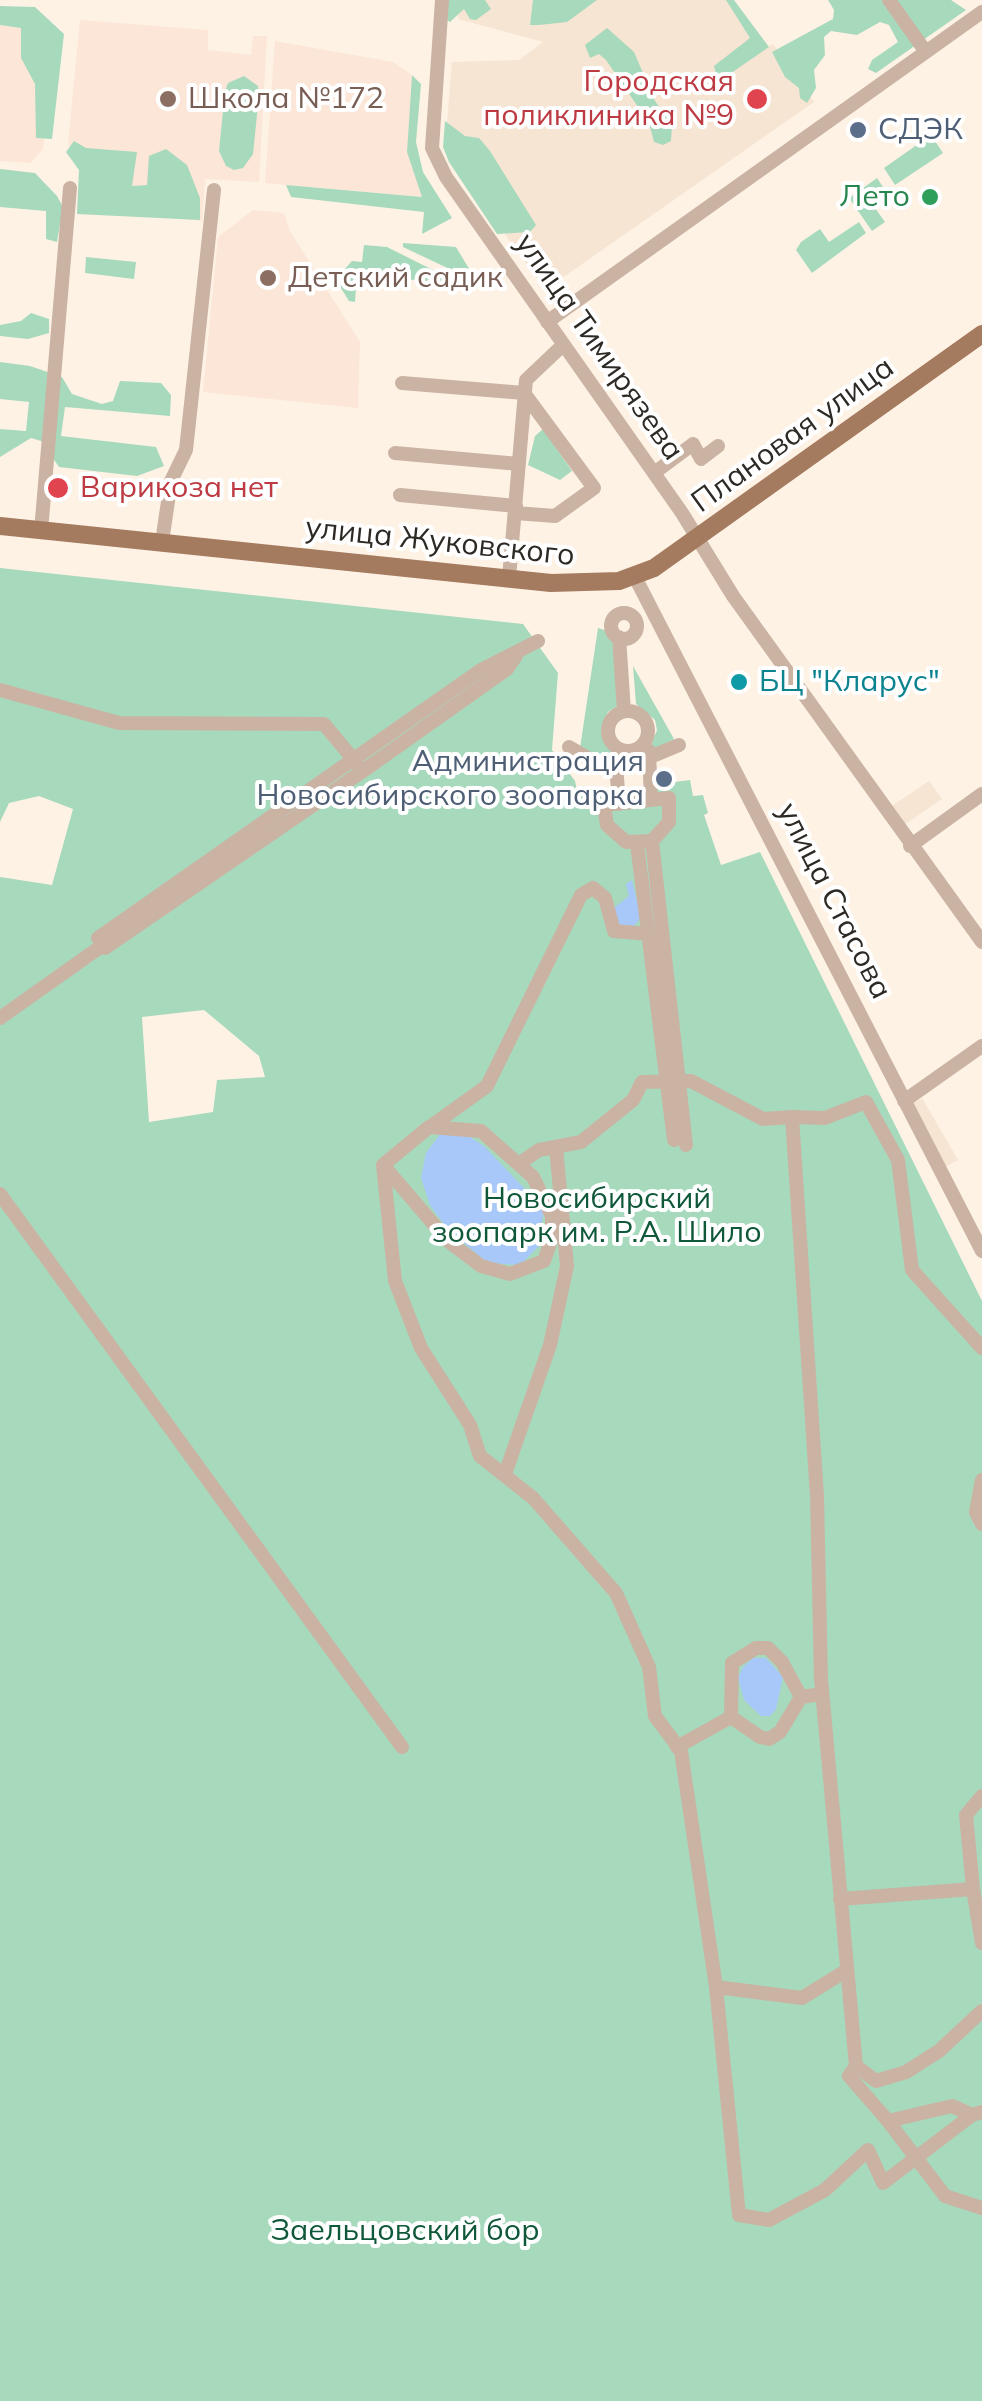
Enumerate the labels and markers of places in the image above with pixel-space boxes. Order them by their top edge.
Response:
place label: Городская поликлиника №9 [483,64,734,134]
place label: Школа №172 [188,81,384,117]
marker: Городская поликлиника №9 [744,86,770,112]
marker: Школа №172 [157,88,179,110]
place label: СДЭК [878,112,963,148]
marker: СДЭК [847,119,869,141]
place label: Лето [839,179,910,215]
marker: Лето [919,186,941,208]
place label: Детский садик [288,260,503,296]
marker: Детский садик [257,267,279,289]
place label: Варикоза нет [80,470,278,506]
marker: Варикоза нет [45,475,71,501]
place label: БЦ "Кларус" [759,664,940,700]
marker: БЦ "Кларус" [728,671,750,693]
place label: Администрация Новосибирского зоопарка [256,744,644,814]
marker: Администрация Новосибирского зоопарка [653,768,675,790]

